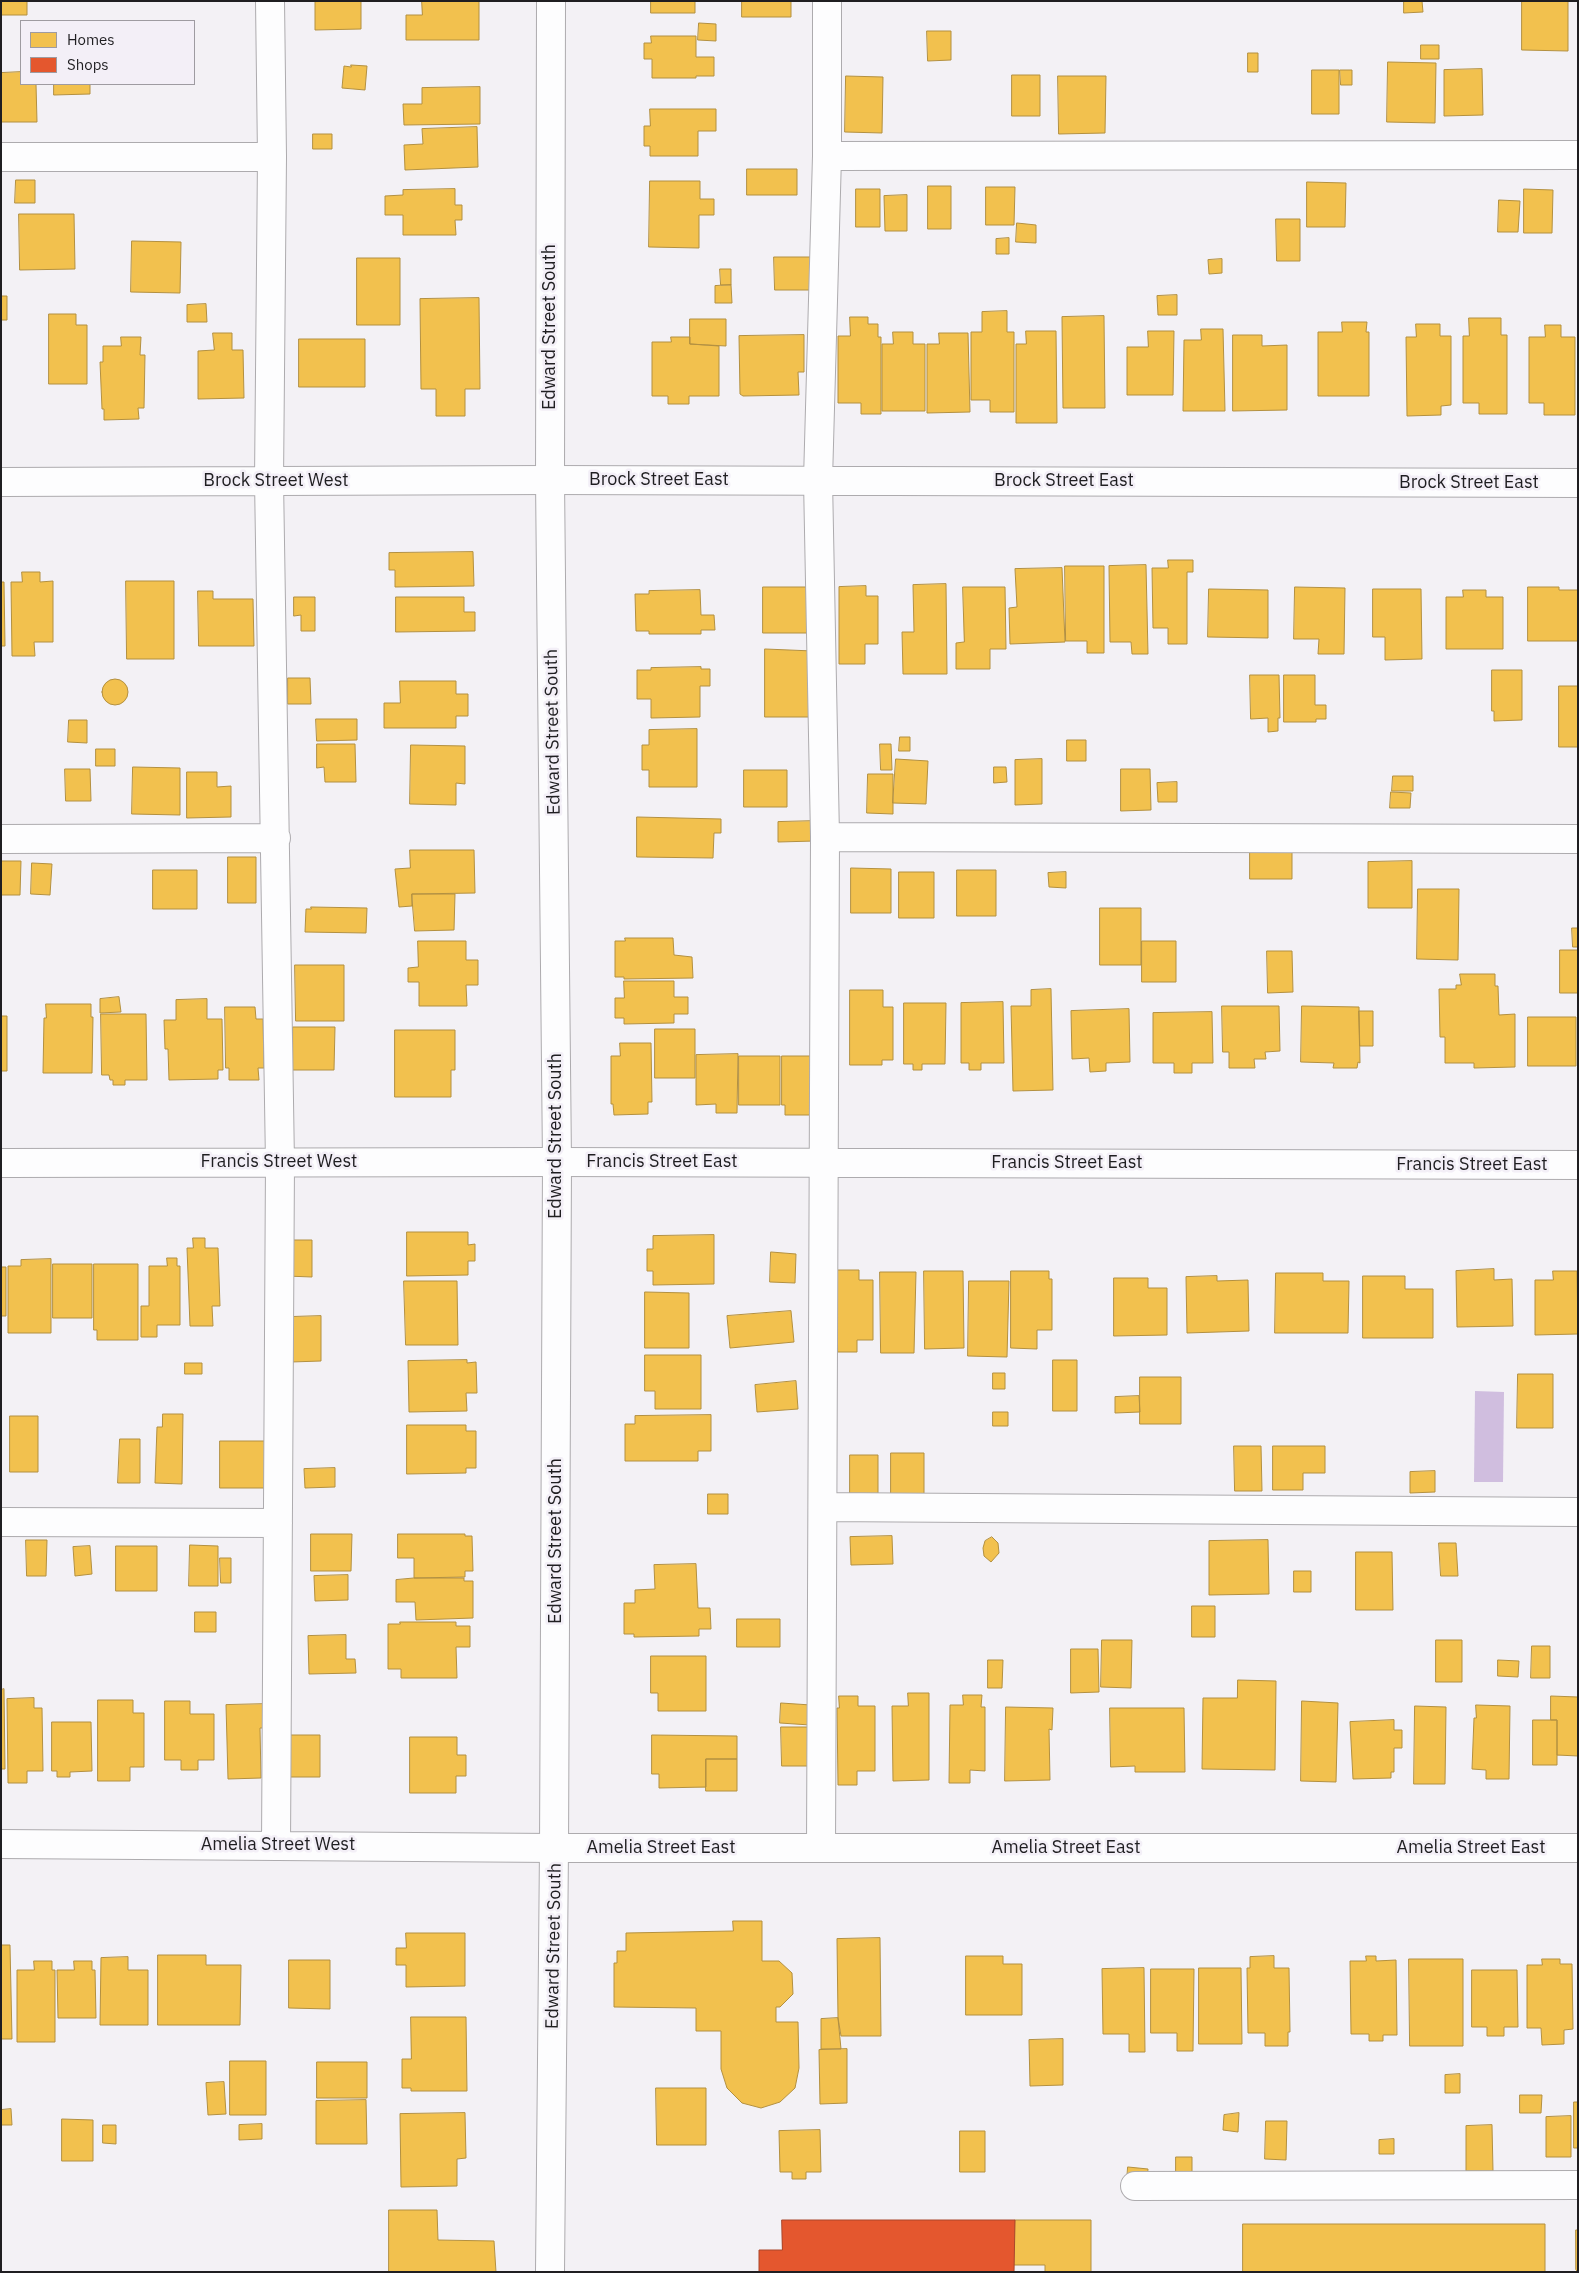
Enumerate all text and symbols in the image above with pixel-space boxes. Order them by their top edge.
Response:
legend [20,20,195,85]
text: Homes [67,30,115,49]
text: Shops [67,55,109,74]
street label: Edward Street South [539,244,561,410]
street label: Brock Street East [589,469,729,491]
street label: Brock Street West [203,470,349,492]
street label: Brock Street East [994,470,1134,492]
street label: Brock Street East [1399,472,1539,494]
street label: Edward Street South [541,649,565,815]
street label: Edward Street South [545,1053,567,1219]
street label: Francis Street West [201,1151,357,1173]
street label: Francis Street East [586,1151,738,1173]
street label: Francis Street East [991,1152,1143,1174]
street label: Francis Street East [1396,1154,1548,1176]
street label: Edward Street South [545,1458,567,1624]
street label: Amelia Street West [201,1834,355,1856]
street label: Amelia Street East [586,1837,736,1859]
street label: Amelia Street East [991,1837,1141,1859]
street label: Amelia Street East [1396,1837,1546,1859]
street label: Edward Street South [542,1863,566,2029]

